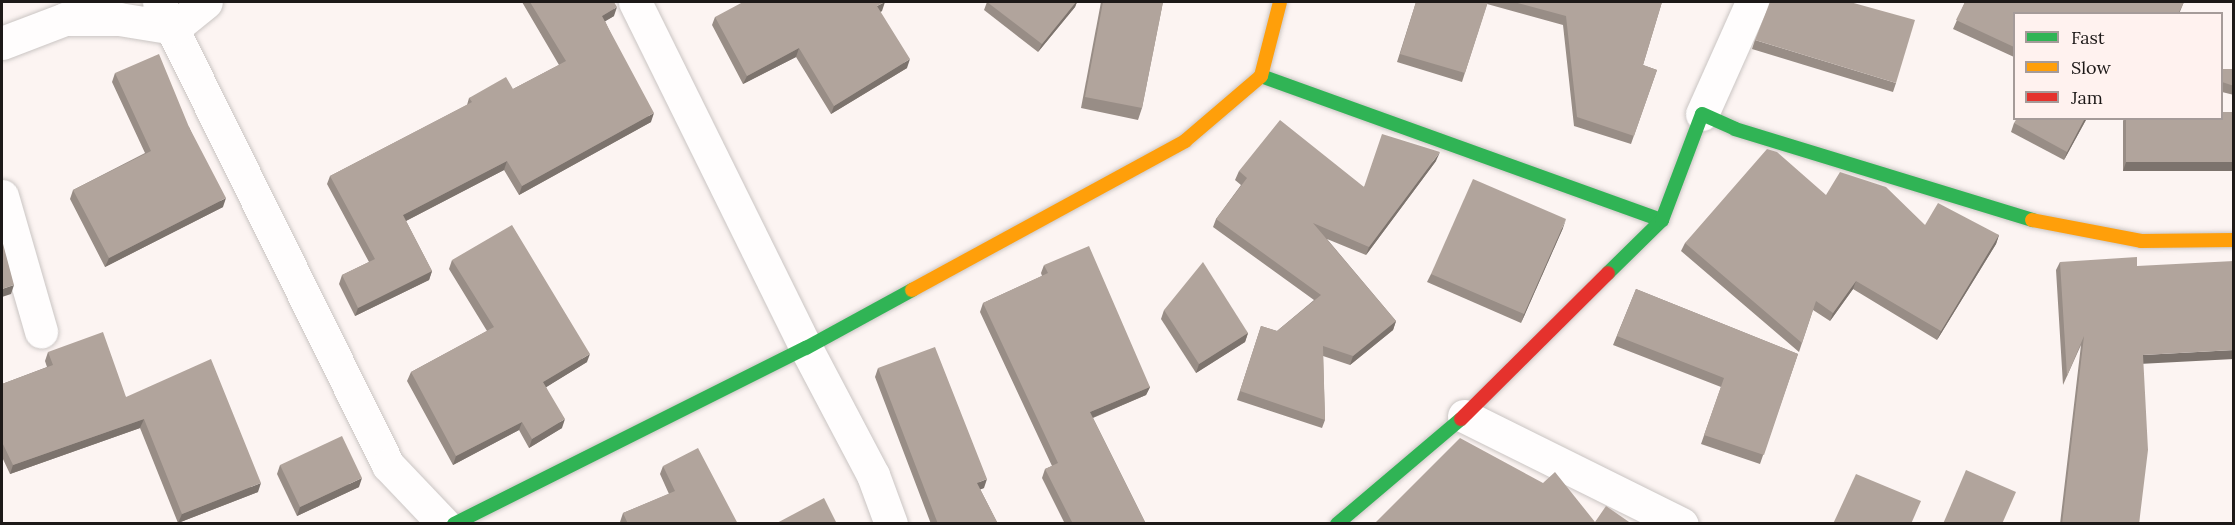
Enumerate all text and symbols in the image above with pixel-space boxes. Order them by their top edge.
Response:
legend [2013,12,2223,120]
text: Fast [2071,26,2105,49]
text: Slow [2071,56,2111,79]
text: Jam [2071,86,2103,109]

